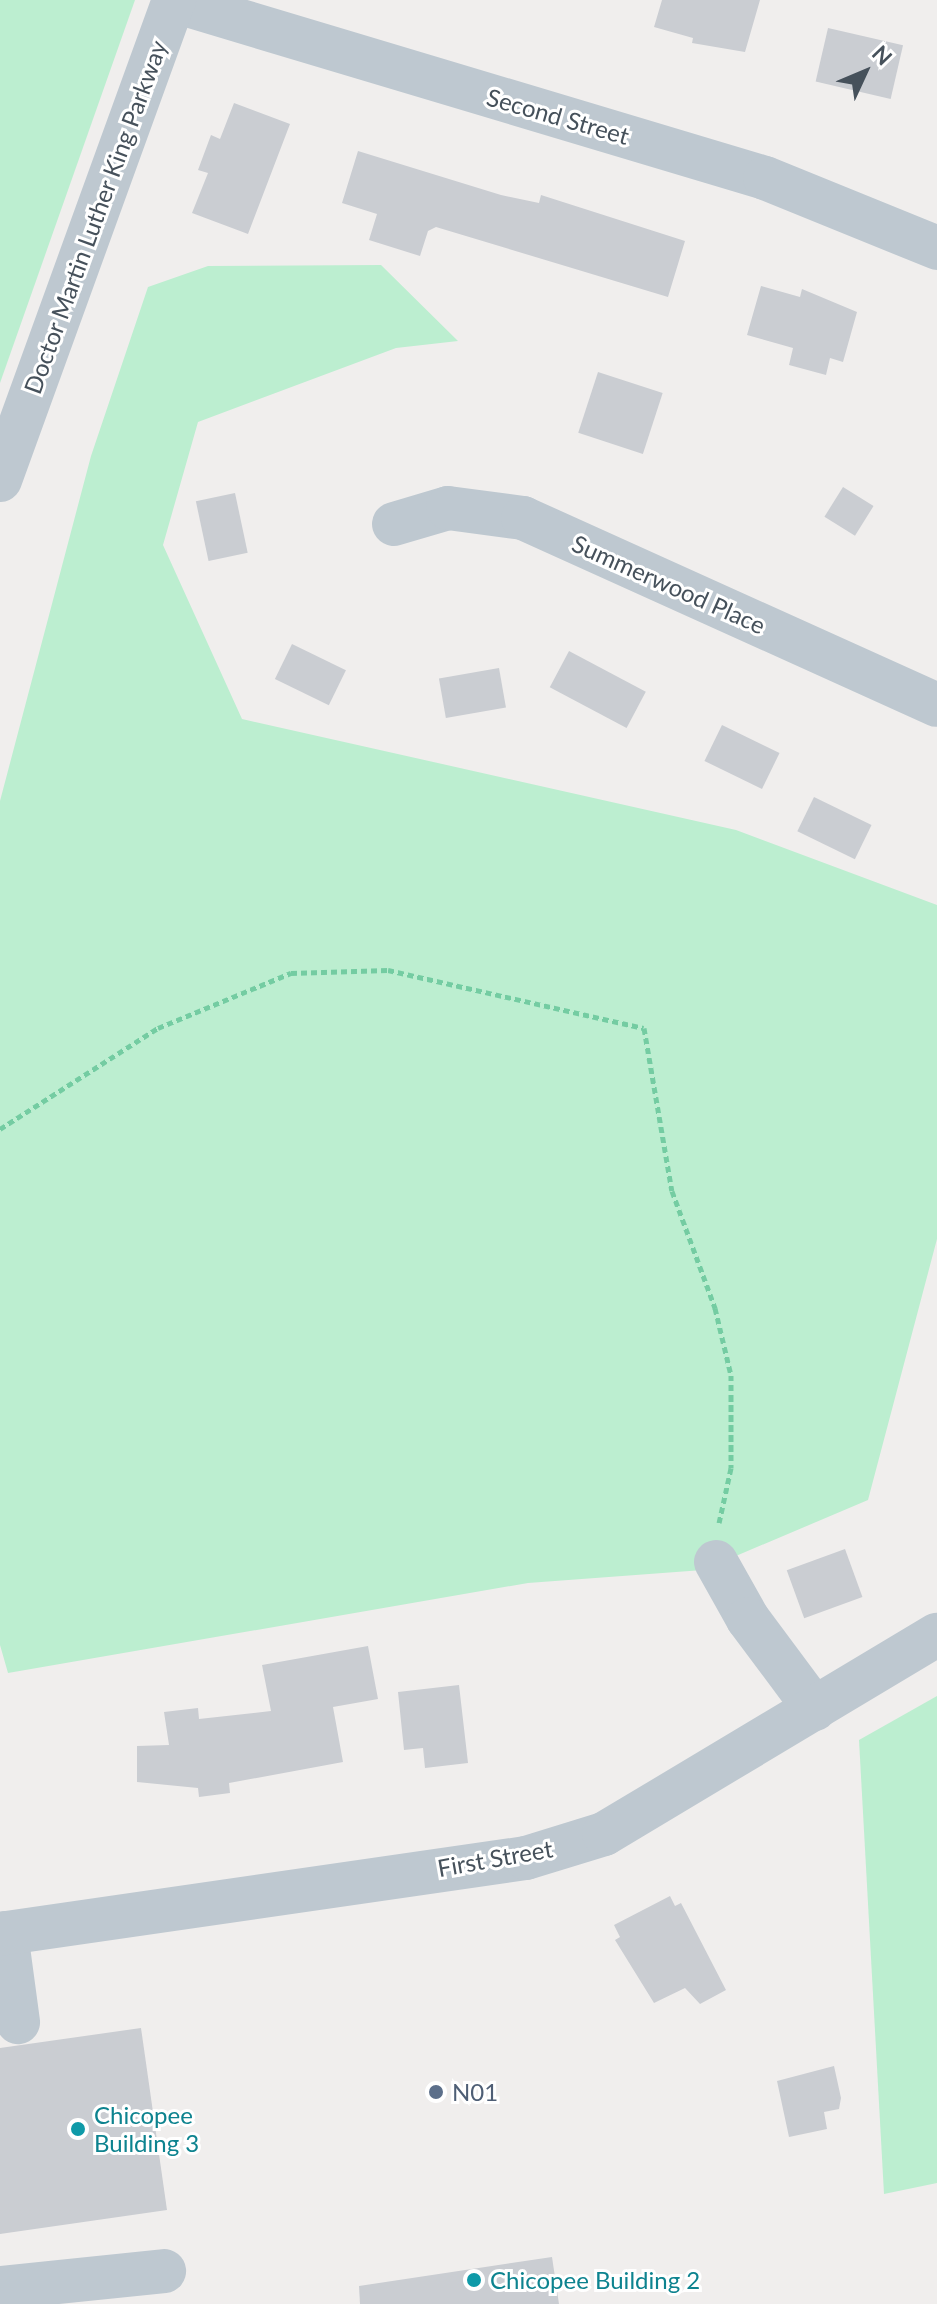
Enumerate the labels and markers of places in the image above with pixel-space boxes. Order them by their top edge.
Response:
place label: N01 [452,2078,498,2106]
marker: N01 [427,2083,445,2101]
place label: Chicopee Building 3 [94,2101,199,2157]
marker: Chicopee Building 3 [69,2120,87,2138]
place label: Chicopee Building 2 [490,2266,700,2294]
marker: Chicopee Building 2 [465,2271,483,2289]

